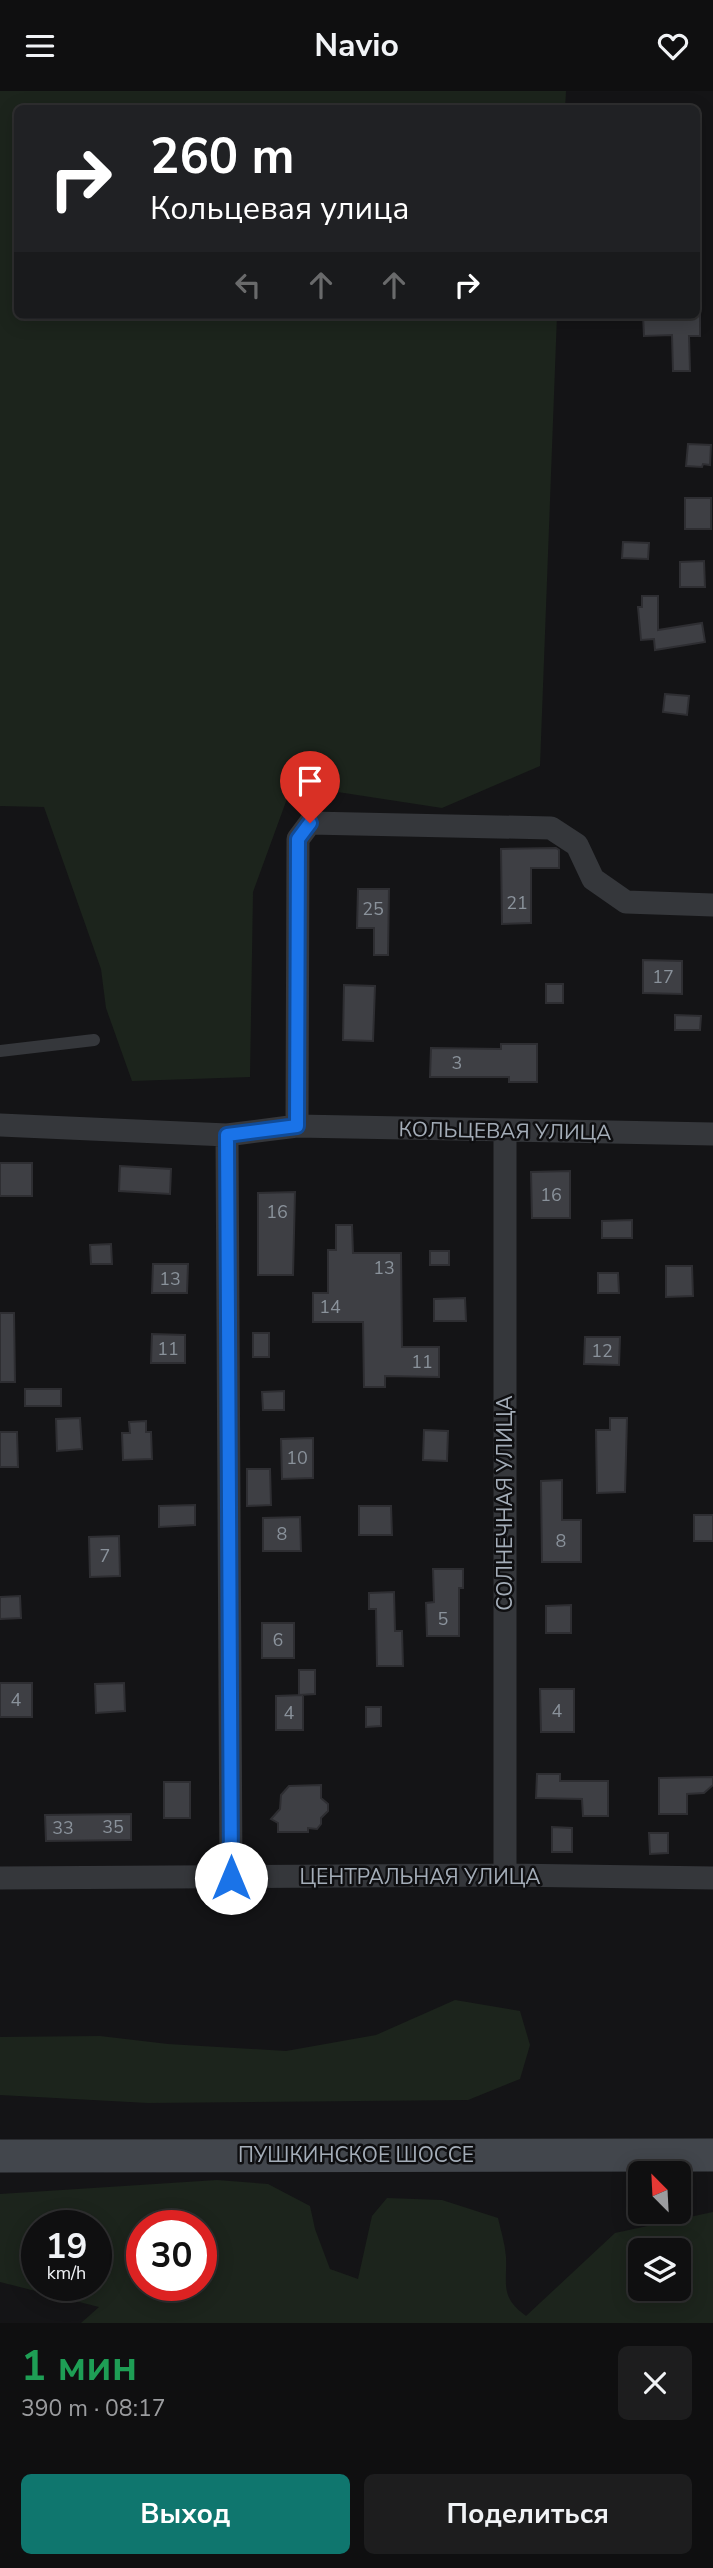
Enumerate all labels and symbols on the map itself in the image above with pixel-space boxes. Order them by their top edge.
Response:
pin [280,751,340,823]
house number: 21 [506,891,528,915]
house number: 25 [362,897,384,921]
house number: 17 [652,965,674,989]
house number: 3 [452,1051,462,1075]
street label: КОЛЬЦЕВАЯ УЛИЦА [398,1115,612,1147]
house number: 16 [540,1183,562,1207]
house number: 16 [266,1200,288,1224]
house number: 13 [373,1256,395,1280]
house number: 13 [159,1267,181,1291]
house number: 14 [319,1295,341,1319]
house number: 11 [157,1337,179,1361]
house number: 12 [591,1339,613,1363]
house number: 11 [411,1350,433,1374]
street label: СОЛНЕЧНАЯ УЛИЦА [491,1395,519,1611]
house number: 10 [286,1446,308,1470]
house number: 8 [277,1522,287,1546]
house number: 8 [556,1529,566,1553]
house number: 7 [100,1544,110,1568]
house number: 5 [438,1607,448,1631]
house number: 6 [273,1628,283,1652]
house number: 4 [11,1688,22,1712]
house number: 4 [552,1699,563,1723]
house number: 4 [284,1701,295,1725]
house number: 35 [102,1815,124,1839]
house number: 33 [52,1816,74,1840]
position arrow [194,1841,268,1915]
street label: ЦЕНТРАЛЬНАЯ УЛИЦА [299,1863,541,1891]
street label: ПУШКИНСКОЕ ШОССЕ [238,2141,474,2169]
north arrow [628,2161,691,2224]
speed limit sign: 30 [126,2210,217,2301]

